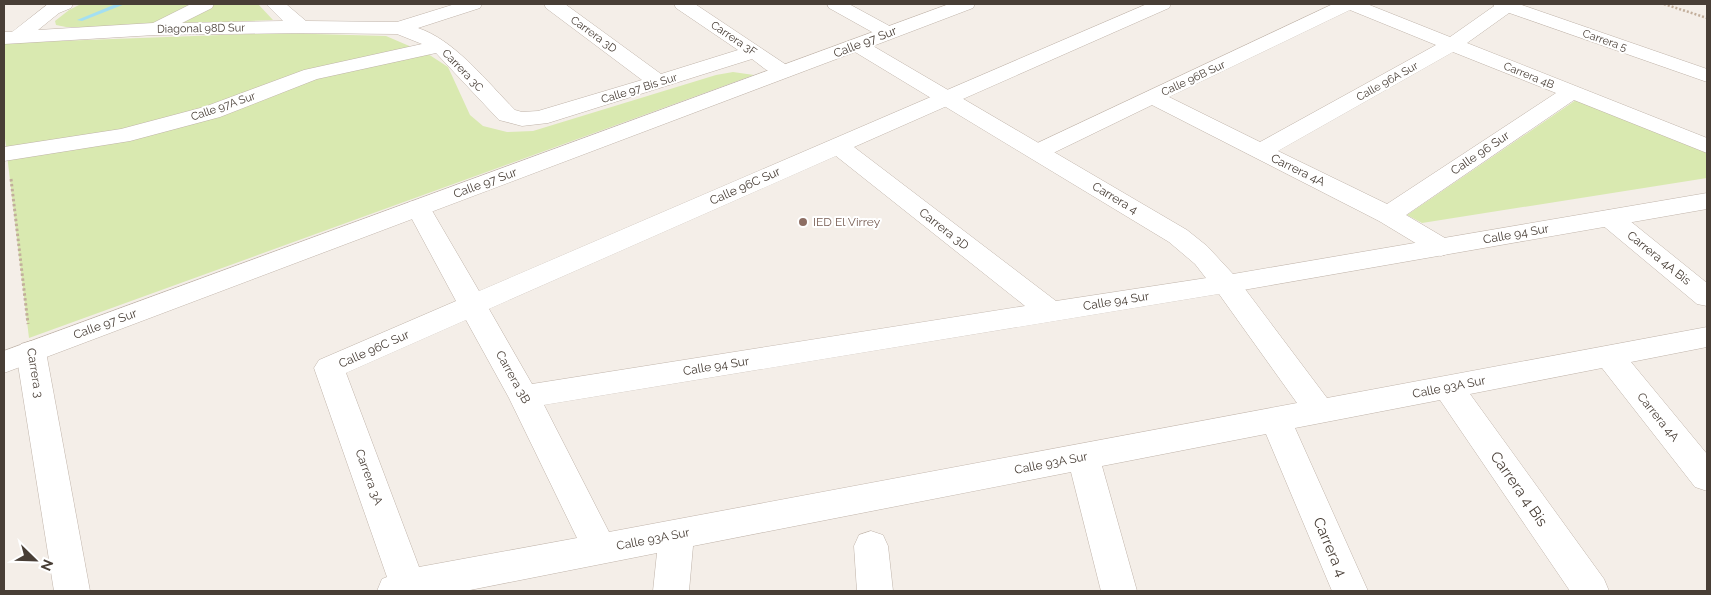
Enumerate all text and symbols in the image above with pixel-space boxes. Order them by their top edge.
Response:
street label: Carrera 3D [568,13,619,56]
street label: Carrera 3F [708,18,760,59]
street label: Diagonal 98D Sur [157,21,245,36]
street label: Calle 97 Sur [831,23,899,60]
street label: Carrera 5 [1581,27,1629,54]
street label: Carrera 3C [439,47,486,94]
street label: Calle 96B Sur [1159,58,1227,99]
street label: Calle 96A Sur [1354,59,1421,104]
street label: Carrera 4B [1502,59,1556,92]
street label: Calle 97 Bis Sur [600,71,679,106]
street label: Calle 97A Sur [189,89,257,124]
street label: Calle 96 Sur [1448,128,1512,178]
street label: Carrera 4A [1269,151,1327,189]
street label: Calle 96C Sur [708,164,783,208]
street label: Calle 97 Sur [451,165,519,201]
street label: Carrera 4 [1090,179,1141,217]
street label: Carrera 3D [917,205,972,253]
place label: IED El Virrey [813,215,881,229]
marker: IED El Virrey [797,216,809,228]
street label: Calle 94 Sur [1482,221,1551,247]
street label: Carrera 4A Bis [1624,228,1694,288]
street label: Calle 94 Sur [1082,289,1151,313]
street label: Calle 97 Sur [71,306,139,342]
street label: Calle 96C Sur [337,327,412,371]
street label: Carrera 3 [24,347,46,399]
street label: Carrera 3B [493,348,533,406]
street label: Calle 94 Sur [682,354,751,378]
street label: Calle 93A Sur [1411,373,1488,401]
street label: Carrera 4A [1634,390,1682,444]
street label: Carrera 3A [352,447,386,507]
street label: Carrera 4 Bis [1487,448,1551,530]
street label: Calle 93A Sur [1013,449,1090,477]
street label: Carrera 4 [1309,514,1351,580]
street label: Calle 93A Sur [615,525,692,553]
north arrow [10,535,60,585]
text: N [38,557,56,573]

